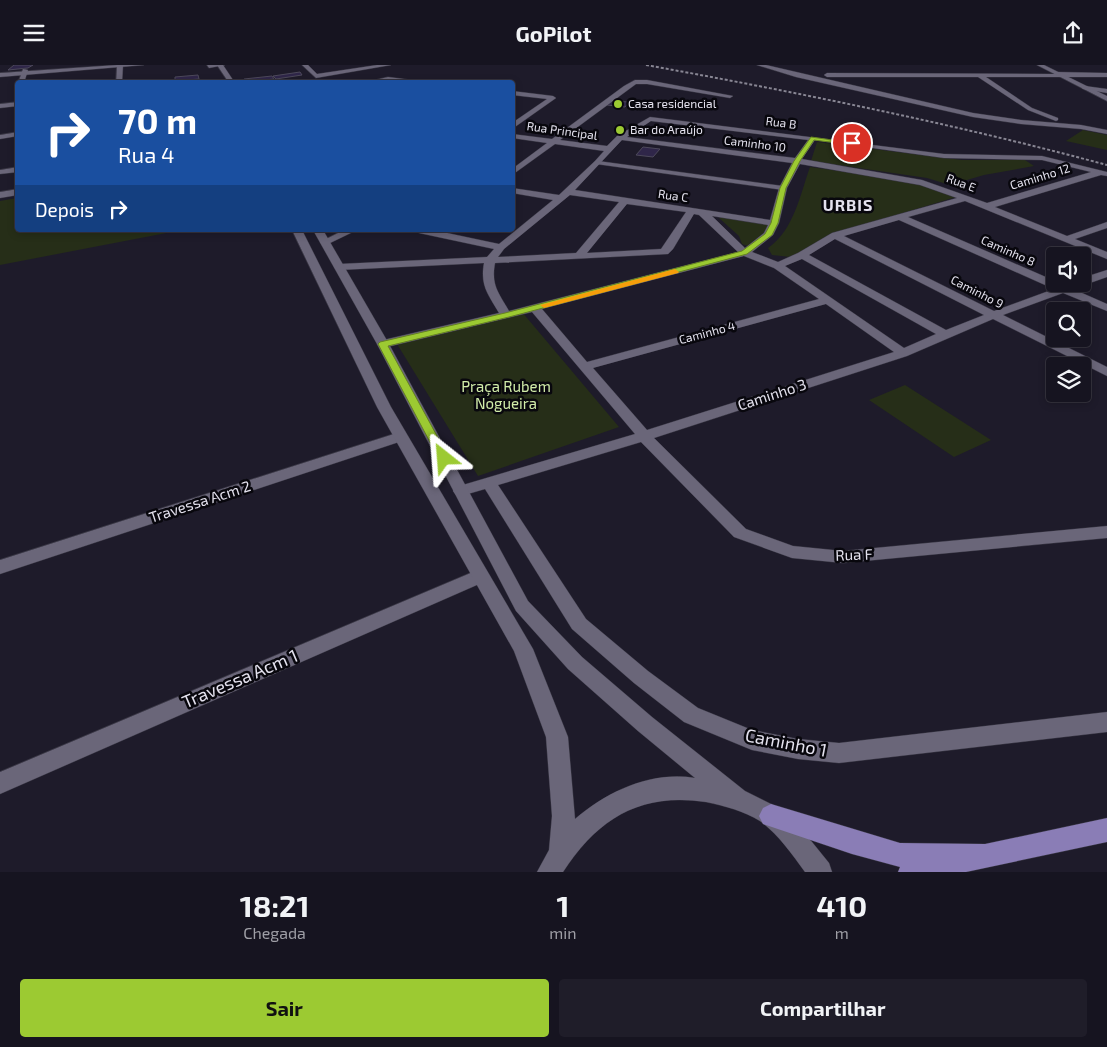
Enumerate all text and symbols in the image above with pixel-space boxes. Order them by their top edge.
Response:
icon: menu [20,19,48,47]
icon: share [1059,19,1087,47]
text: GoPilot [515,20,592,46]
place label: Casa residencial [628,96,717,110]
marker: Casa residencial [612,98,624,110]
text: 70 m [118,99,197,141]
icon: right [35,100,100,165]
street label: Rua B [765,113,797,131]
street label: Rua Principal [526,118,599,142]
place label: Bar do Araújo [630,122,703,137]
pin [831,122,873,164]
marker: Bar do Araújo [614,124,626,136]
icon: arrive [838,129,866,157]
street label: Caminho 10 [723,132,787,154]
text: Rua 4 [118,141,175,167]
street label: Caminho 12 [1008,160,1072,192]
street label: Rua E [945,170,978,194]
street label: Rua C [657,186,689,204]
icon: right [104,195,132,223]
district label: URBIS [823,195,873,214]
text: Depois [35,198,94,221]
street label: Caminho 8 [979,232,1038,268]
map controls [1046,247,1091,402]
button: sound [1046,247,1091,292]
street label: Caminho 9 [949,272,1006,310]
button: search [1046,302,1091,347]
street label: Caminho 4 [677,318,736,346]
button: layers [1046,357,1091,402]
street label: Caminho 3 [735,374,808,414]
park label: Praça Rubem Nogueira [461,377,551,412]
position arrow [417,431,469,483]
street label: Travessa Acm 2 [147,476,253,526]
street label: Rua F [835,544,873,564]
street label: Travessa Acm 1 [178,644,301,712]
street label: Caminho 1 [744,723,829,761]
text: 18:21 [240,887,309,923]
text: 1 [556,887,569,923]
text: 410 [816,887,867,923]
text: Chegada [243,923,306,942]
text: min [549,923,577,942]
text: m [835,923,849,942]
button: Sair [20,979,549,1037]
button: Compartilhar [559,979,1087,1037]

